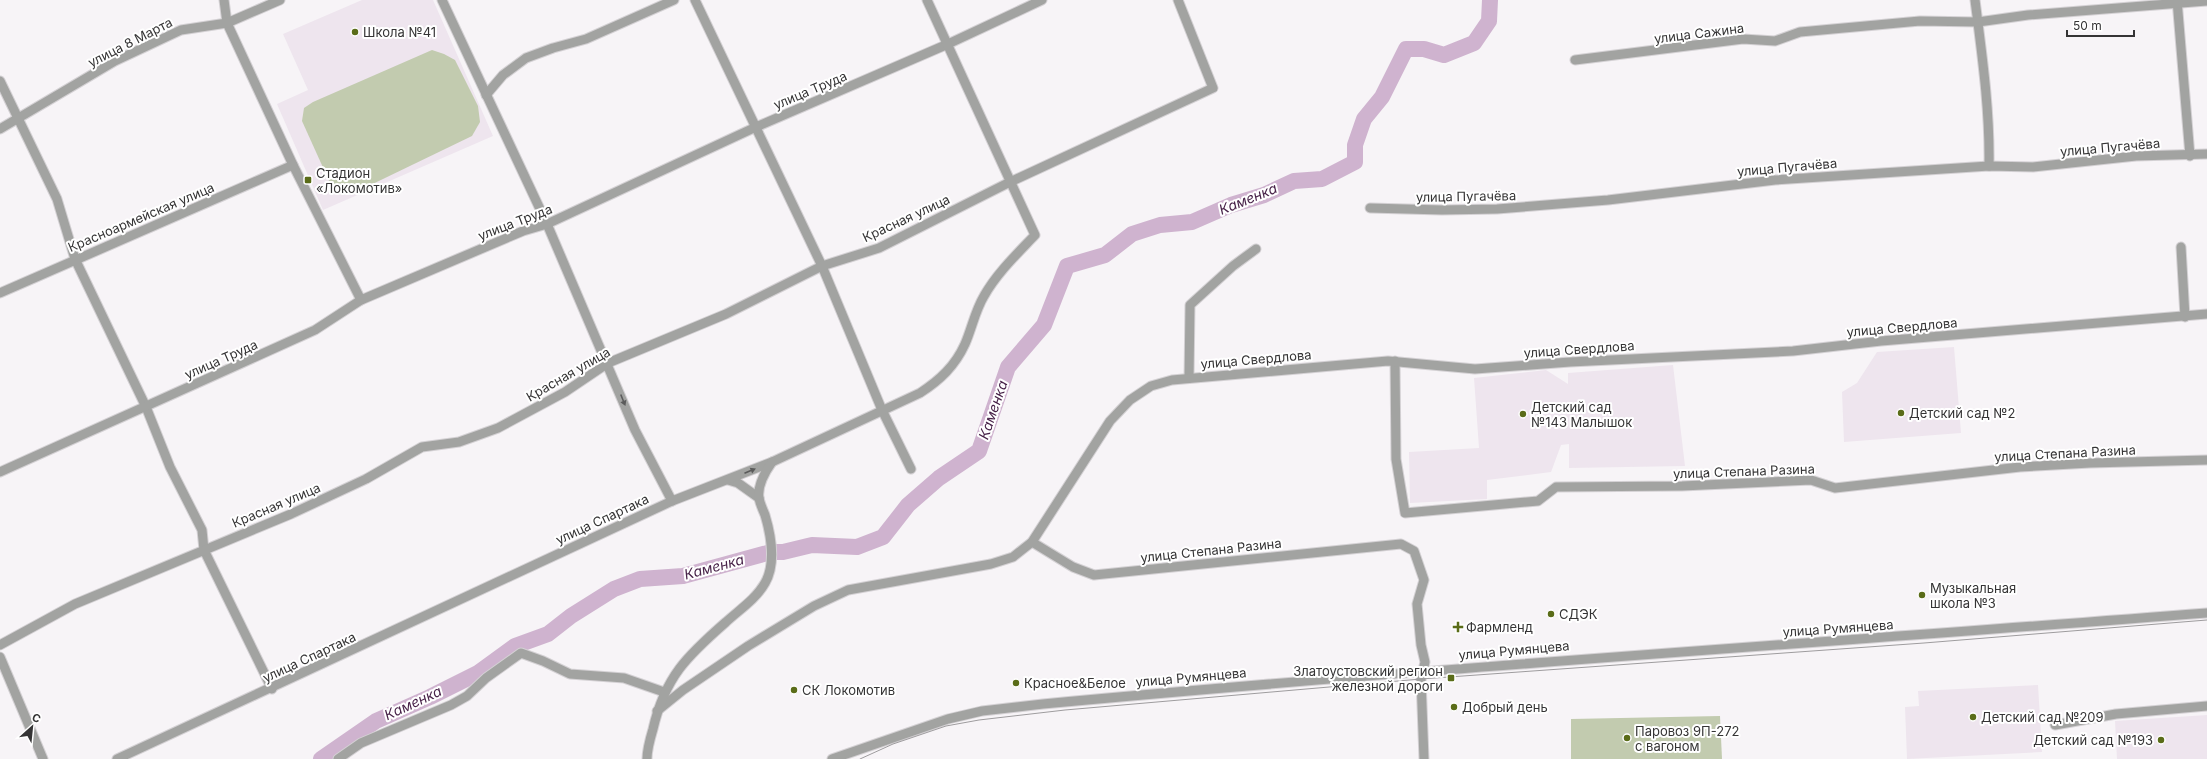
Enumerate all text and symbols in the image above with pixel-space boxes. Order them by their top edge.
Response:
scale bar [2067,12,2134,38]
street label: улица 8 Марта [85,14,175,70]
text: 50 m [2073,18,2102,33]
street label: улица Сажина [1653,20,1745,46]
place label: Школа №41 [363,24,436,40]
marker: Школа №41 [350,27,360,37]
street label: улица Труда [771,67,849,113]
street label: улица Пугачёва [2059,135,2161,159]
street label: улица Пугачёва [1736,155,1838,179]
place label: Стадион «Локомотив» [316,165,402,196]
marker: Стадион «Локомотив» [303,175,313,185]
street label: Красноармейская улица [65,179,217,255]
water label: Каменка [1216,179,1280,218]
street label: улица Пугачёва [1416,187,1516,205]
street label: Красная улица [860,191,952,245]
street label: улица Труда [476,201,554,243]
street label: улица Свердлова [1846,314,1958,340]
street label: улица Труда [182,336,260,382]
street label: улица Свердлова [1523,337,1635,361]
street label: Красная улица [523,343,613,405]
street label: улица Свердлова [1200,346,1312,372]
water label: Каменка [975,378,1011,442]
one-way arrow [620,394,626,405]
place label: Детский сад №143 Малышок [1531,399,1632,430]
place label: Детский сад №2 [1909,405,2015,421]
marker: Детский сад №2 [1896,408,1906,418]
marker: Детский сад №143 Малышок [1518,409,1528,419]
street label: улица Степана Разина [1994,441,2136,465]
street label: улица Степана Разина [1673,461,1815,481]
one-way arrow [744,468,755,474]
street label: Красная улица [229,479,323,531]
street label: улица Спартака [553,490,651,548]
street label: улица Степана Разина [1140,535,1282,565]
water label: Каменка [682,550,746,583]
place label: Музыкальная школа №3 [1930,580,2016,611]
marker: Музыкальная школа №3 [1917,590,1927,600]
place label: СДЭК [1559,606,1598,622]
marker: СДЭК [1546,609,1556,619]
street label: улица Румянцева [1782,616,1894,640]
place label: Фармленд [1466,619,1533,635]
marker: Фармленд [1453,622,1463,632]
street label: улица Спартака [260,628,358,686]
street label: улица Румянцева [1458,637,1570,663]
place label: Златоустовский регион железной дороги [1293,663,1443,694]
street label: улица Румянцева [1135,664,1247,690]
marker: Златоустовский регион железной дороги [1446,673,1456,683]
place label: Красное&Белое [1024,675,1126,691]
marker: Красное&Белое [1011,678,1021,688]
water label: Каменка [381,682,445,723]
place label: СК Локомотив [802,682,895,698]
marker: СК Локомотив [789,685,799,695]
place label: Добрый день [1462,699,1548,715]
marker: Добрый день [1449,702,1459,712]
north arrow [12,707,52,747]
place label: Детский сад №209 [1981,709,2104,725]
text: С [30,710,43,726]
marker: Детский сад №209 [1968,712,1978,722]
place label: Паровоз 9П-272 с вагоном [1635,723,1739,754]
place label: Детский сад №193 [2033,732,2153,748]
marker: Паровоз 9П-272 с вагоном [1622,733,1632,743]
marker: Детский сад №193 [2156,735,2166,745]

